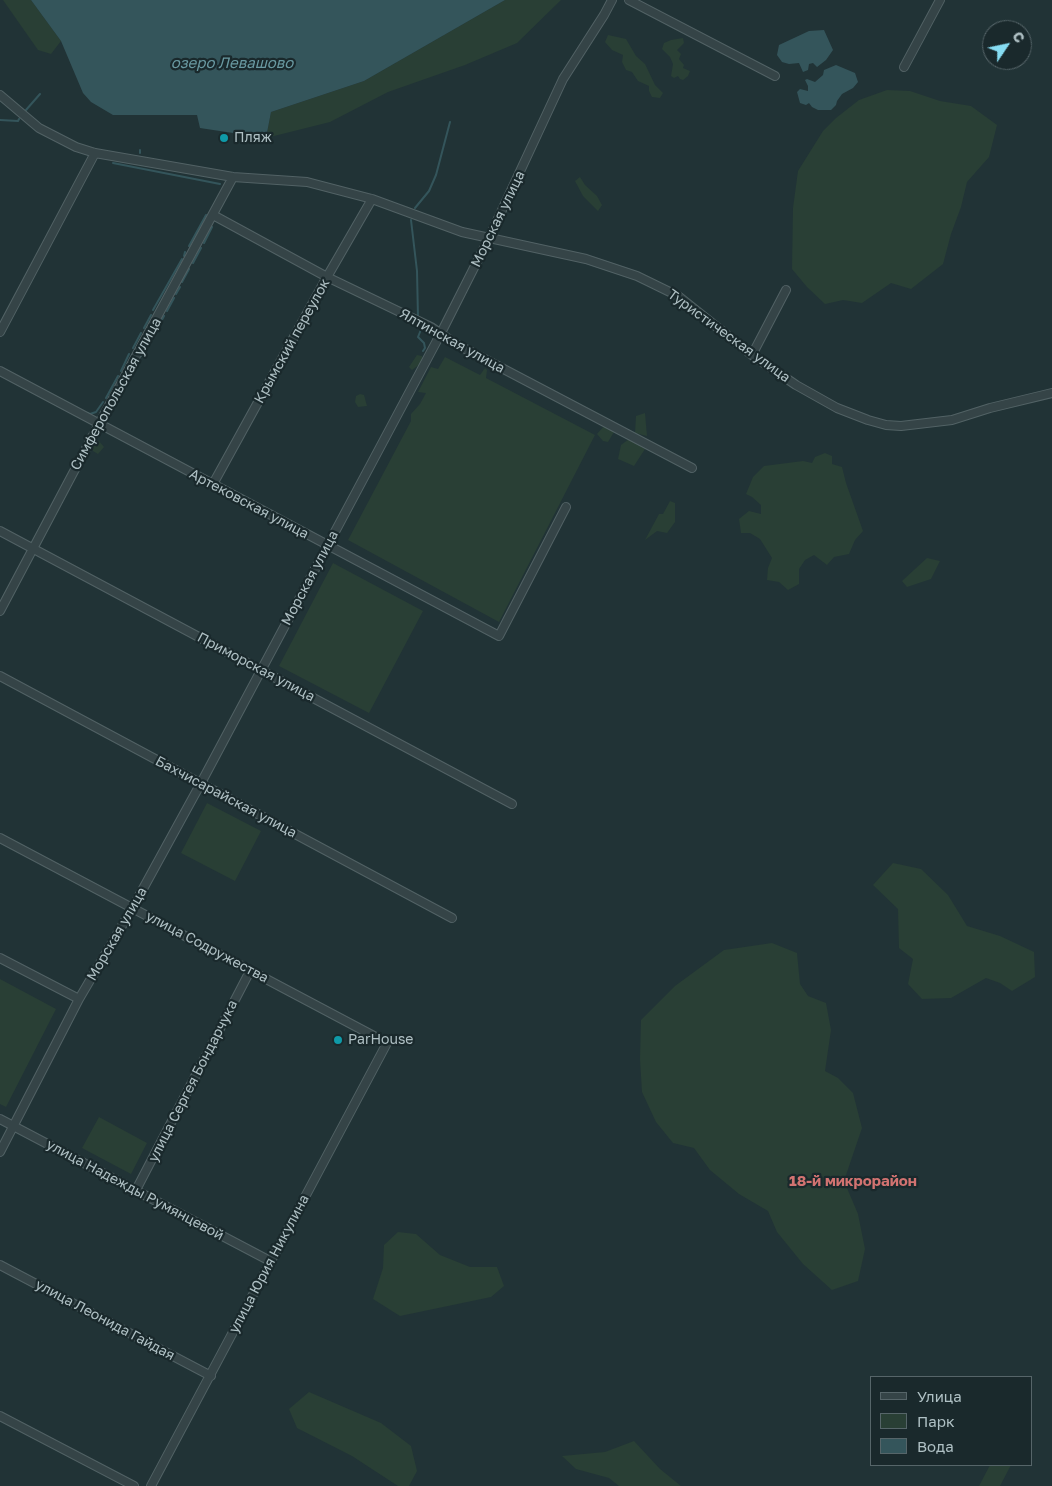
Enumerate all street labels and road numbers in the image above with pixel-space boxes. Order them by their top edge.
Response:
street label: Морская улица [467,168,529,270]
street label: Крымский переулок [251,276,333,406]
street label: Туристическая улица [664,286,794,386]
street label: Ялтинская улица [396,305,508,377]
street label: Симферопольская улица [67,315,165,473]
street label: Артековская улица [186,465,312,543]
street label: Морская улица [278,528,342,628]
street label: Приморская улица [194,629,318,705]
street label: Бахчисарайская улица [152,753,300,841]
street label: Морская улица [83,884,151,984]
street label: улица Содружества [143,908,271,986]
street label: улица Сергея Бондарчука [145,997,241,1165]
street label: улица Надежды Румянцевой [43,1136,227,1244]
street label: улица Юрия Никулина [225,1192,313,1336]
street label: улица Леонида Гайдая [32,1276,178,1364]

